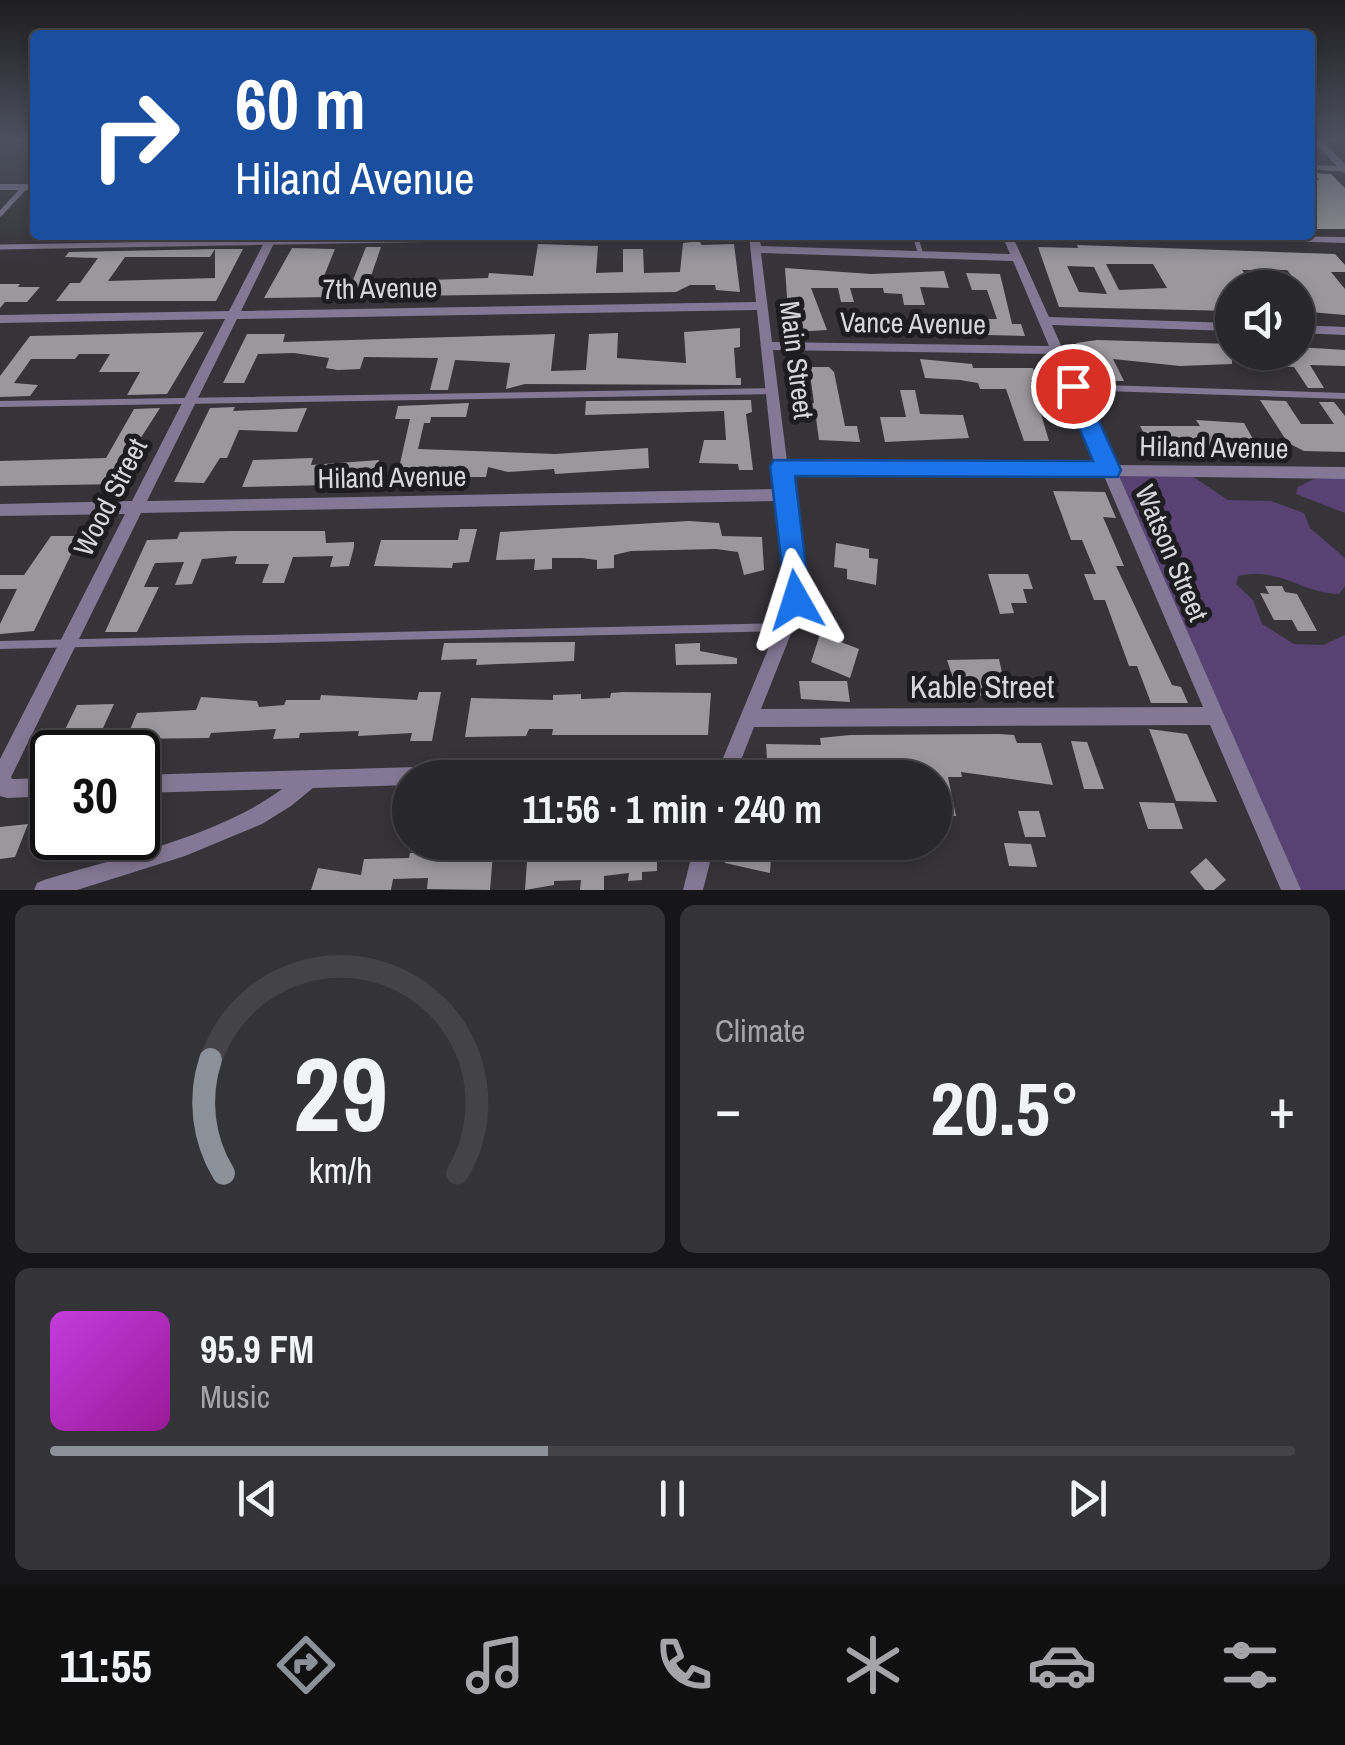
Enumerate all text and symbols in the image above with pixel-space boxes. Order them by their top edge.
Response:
text: 60 m [235,57,366,151]
icon: right [70,70,200,200]
text: Hiland Avenue [235,147,474,208]
street label: 7th Avenue [322,268,438,308]
map controls [1215,270,1315,370]
button: sound [1215,270,1315,370]
street label: Main Street [771,299,823,421]
street label: Vance Avenue [840,303,986,343]
pin [1031,344,1116,429]
icon: arrive [1046,359,1101,414]
street label: Hiland Avenue [1139,427,1289,467]
street label: Wood Street [64,432,156,562]
street label: Hiland Avenue [317,457,467,497]
street label: Watson Street [1126,479,1218,627]
position arrow [744,548,848,652]
street label: Kable Street [910,665,1054,708]
speed limit sign: 30 [30,730,160,860]
text: 11:56 · 1 min · 240 m [522,784,822,835]
text: Climate [715,1009,805,1052]
text: 29 [293,1023,387,1163]
text: 20.5° [930,1057,1080,1158]
text: − [715,1071,741,1145]
text: + [1269,1071,1295,1145]
text: km/h [308,1146,372,1194]
text: 95.9 FM [200,1324,314,1375]
text: Music [200,1375,270,1418]
icon: previous [230,1471,285,1526]
icon: pause [645,1471,700,1526]
icon: next [1060,1471,1115,1526]
icon: directions [271,1630,341,1700]
icon: music [460,1630,530,1700]
icon: phone [649,1630,719,1700]
icon: climate [838,1630,908,1700]
icon: car [1027,1630,1097,1700]
icon: filters [1215,1630,1285,1700]
text: 11:55 [59,1635,152,1696]

